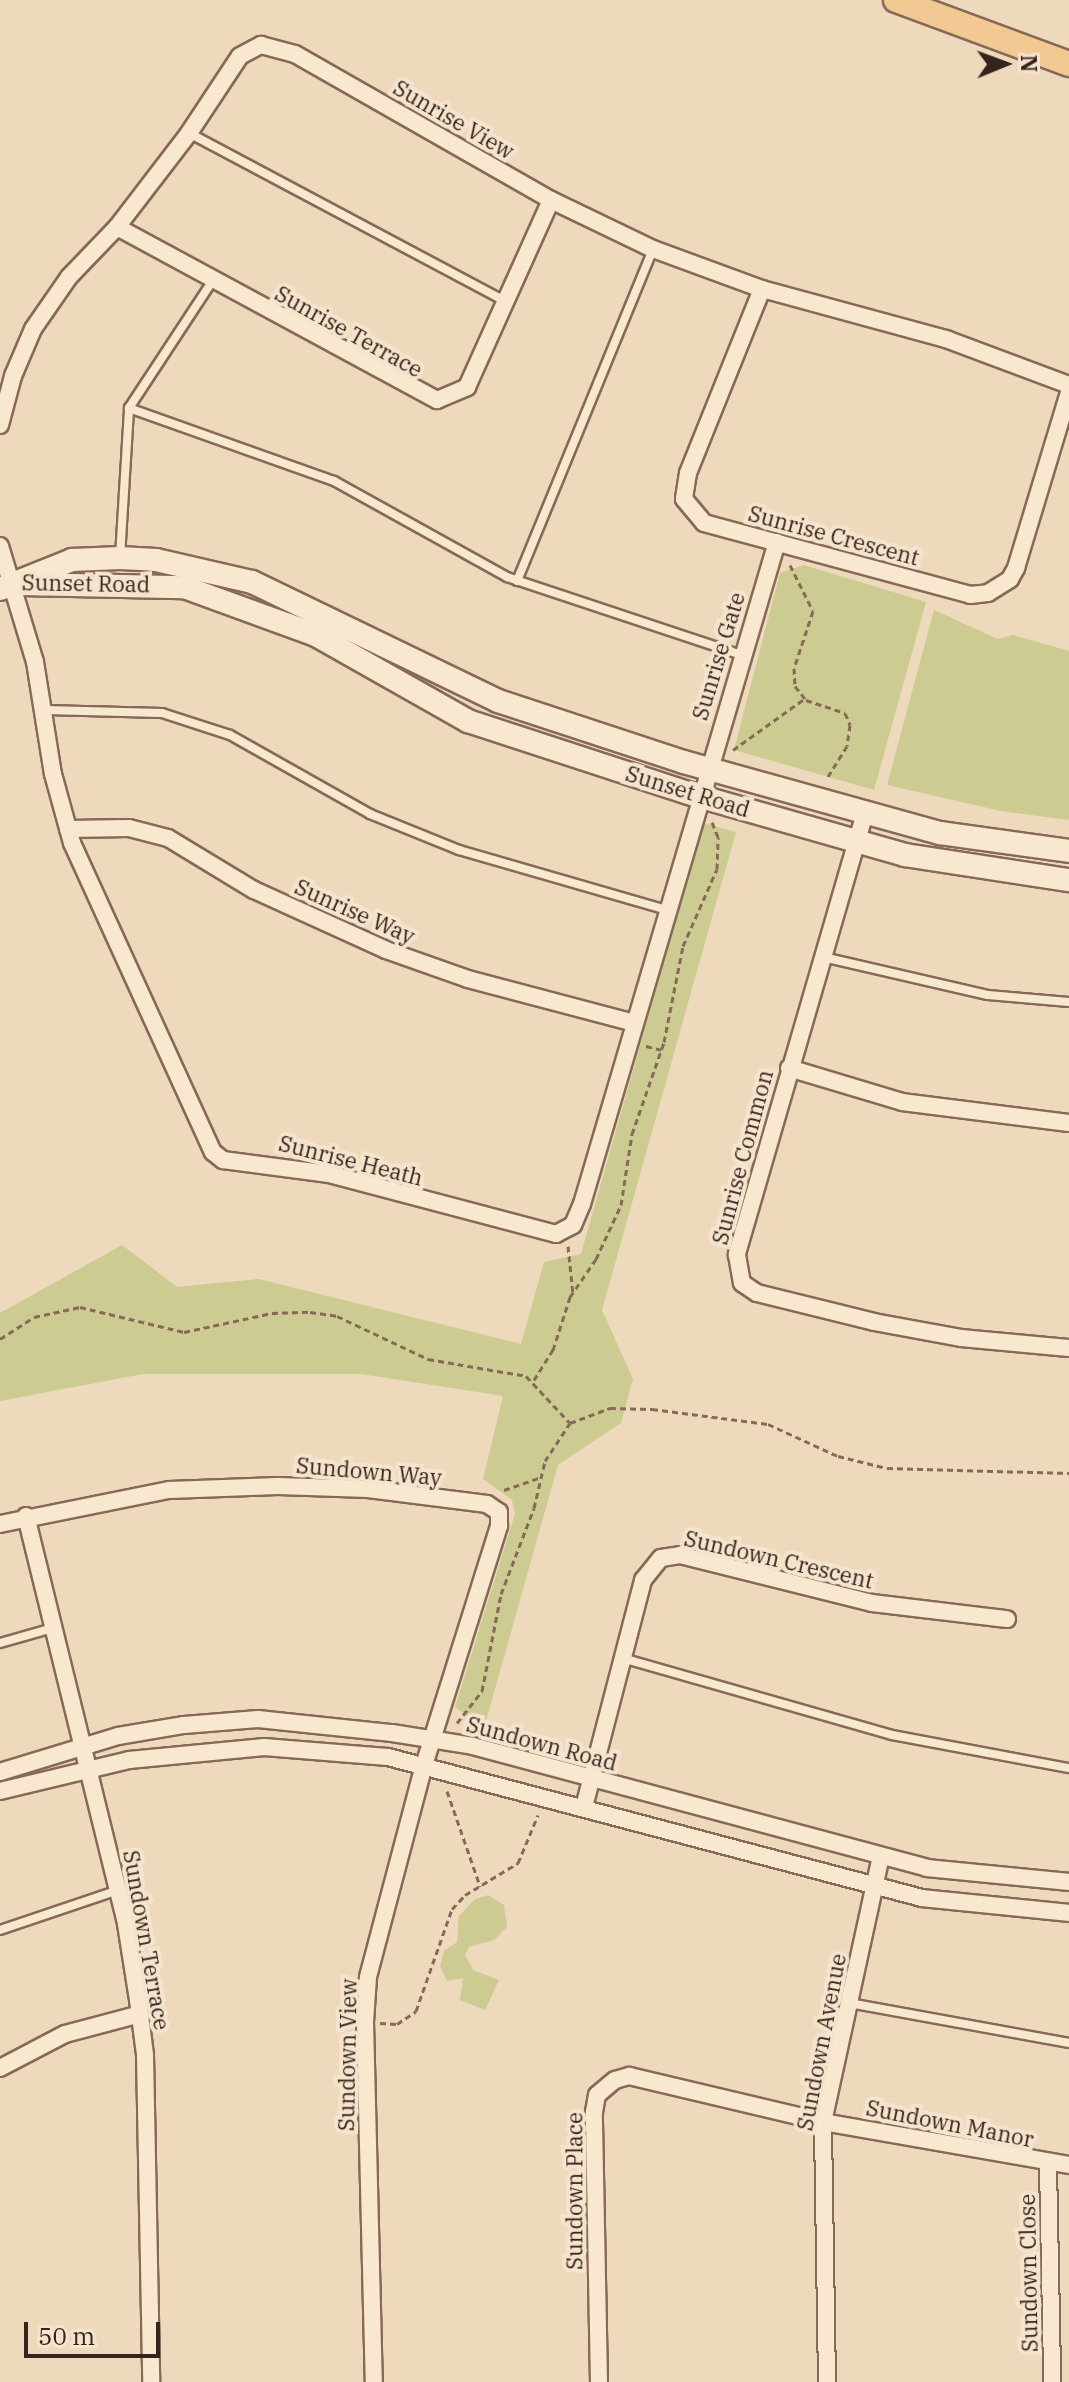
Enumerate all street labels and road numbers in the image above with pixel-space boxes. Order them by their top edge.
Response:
street label: Sunrise View [389,74,519,164]
street label: Sunrise Terrace [271,280,427,382]
street label: Sunrise Crescent [746,499,922,571]
street label: Sunset Road [22,569,150,597]
street label: Sunrise Gate [686,589,750,723]
street label: Sunset Road [623,760,753,822]
street label: Sunrise Way [291,873,419,949]
street label: Sunrise Common [706,1067,778,1247]
street label: Sunrise Heath [276,1129,426,1191]
street label: Sundown Way [295,1451,443,1491]
street label: Sundown Crescent [682,1524,876,1594]
street label: Sundown Road [464,1710,620,1776]
street label: Sundown Terrace [118,1848,176,2032]
street label: Sundown Avenue [791,1951,851,2133]
street label: Sundown View [332,1979,362,2131]
street label: Sundown Manor [864,2094,1036,2152]
street label: Sundown Place [561,2112,587,2270]
street label: Sundown Close [1013,2194,1043,2352]

